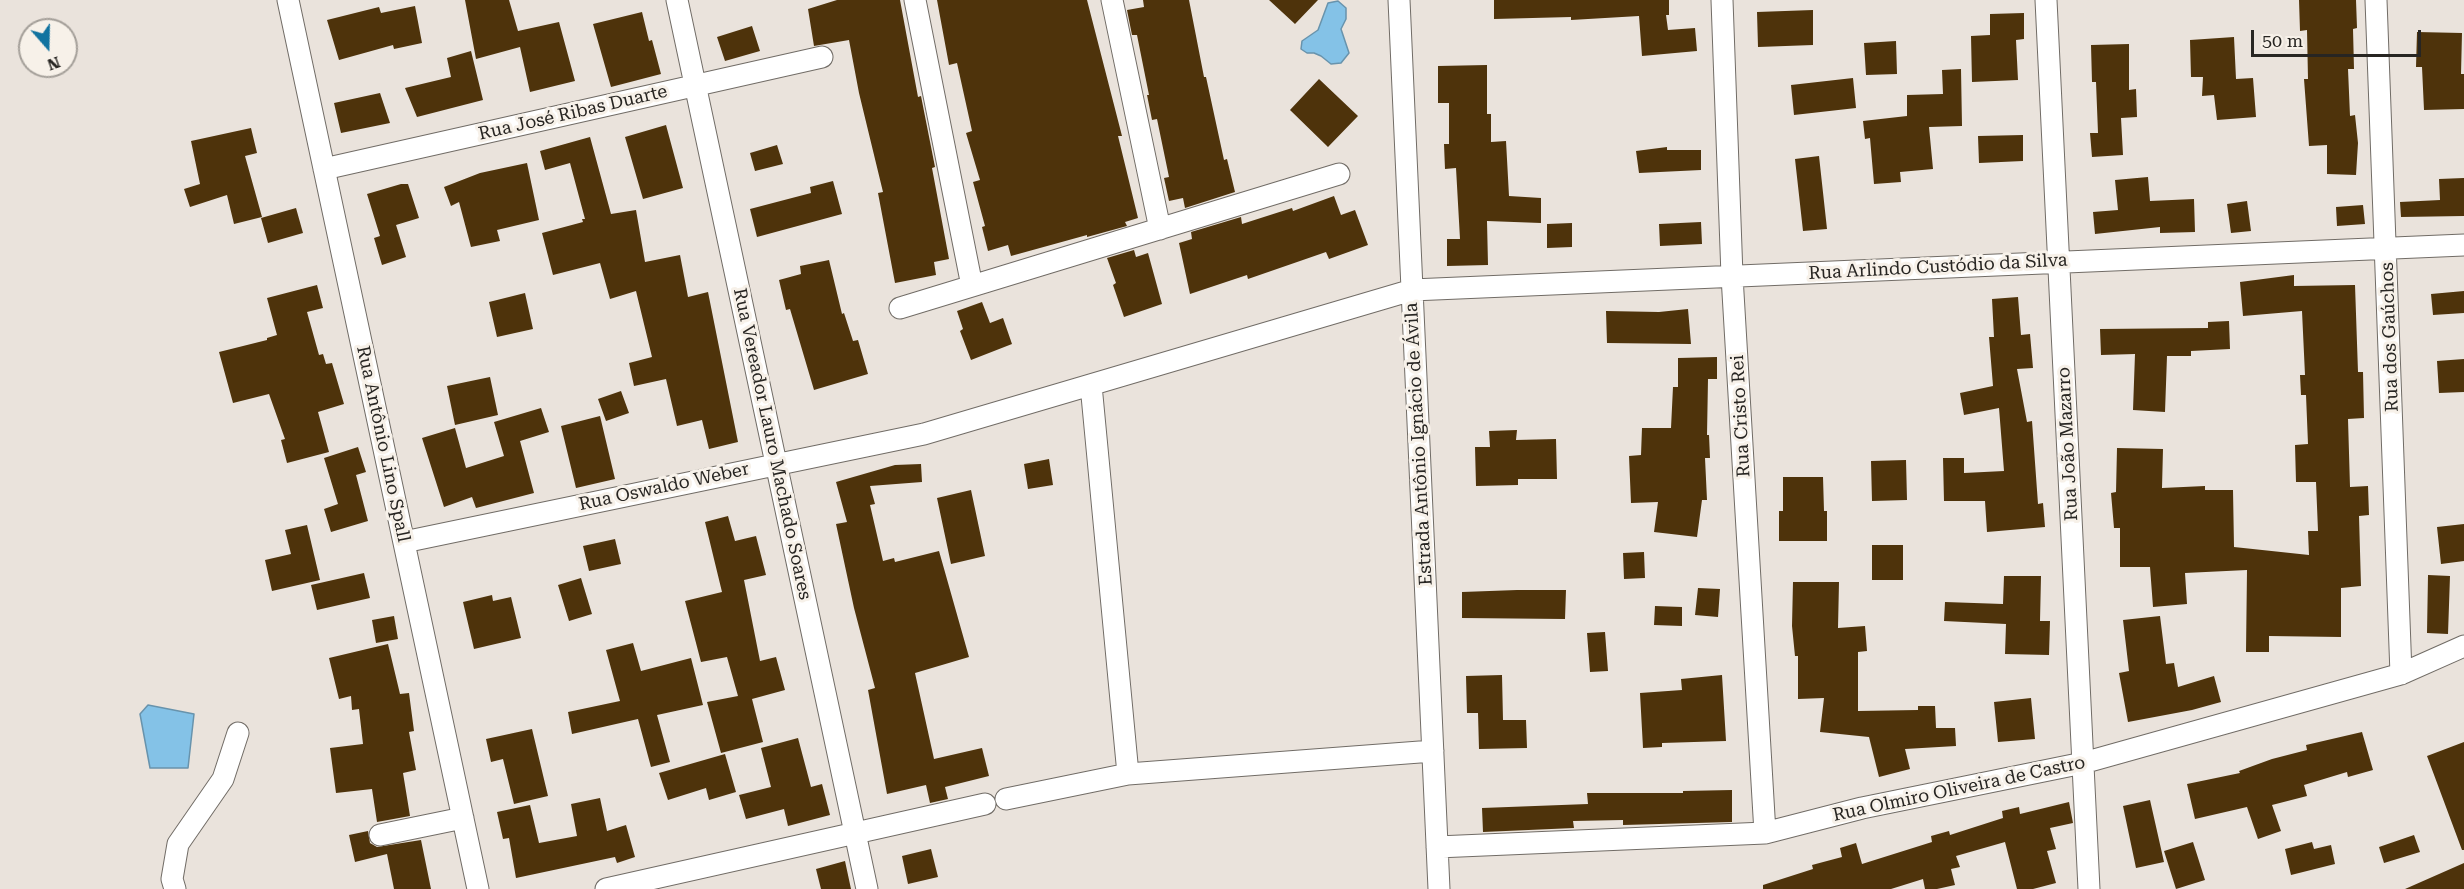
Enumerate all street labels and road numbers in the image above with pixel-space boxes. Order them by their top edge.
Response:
street label: Rua José Ribas Duarte [477,81,669,145]
street label: Rua Arlindo Custódio da Silva [1808,249,2068,285]
street label: Rua dos Gaúchos [2377,262,2403,412]
street label: Rua Vereador Lauro Machado Soares [728,286,816,602]
street label: Estrada Antônio Ignácio de Ávila [1401,302,1437,586]
street label: Rua Antônio Lino Spall [352,344,414,544]
street label: Rua Cristo Rei [1727,354,1755,478]
street label: Rua João Mazarro [2053,366,2083,522]
street label: Rua Oswaldo Weber [577,458,751,516]
street label: Rua Olmiro Oliveira de Castro [1831,752,2087,826]

